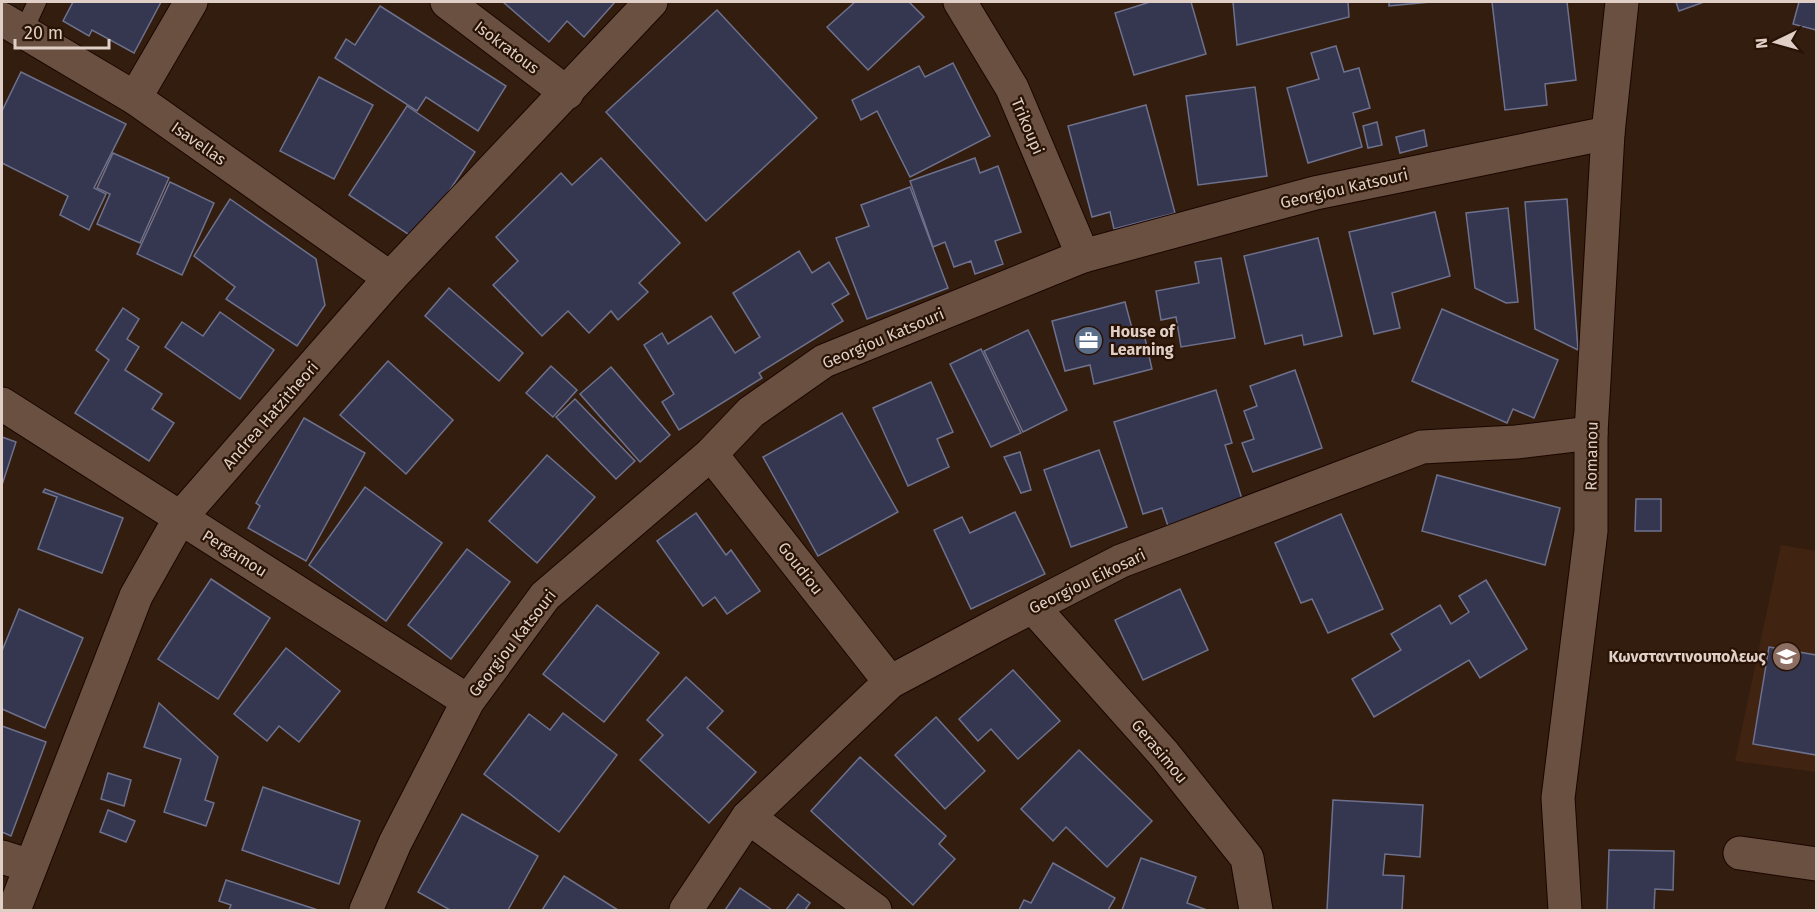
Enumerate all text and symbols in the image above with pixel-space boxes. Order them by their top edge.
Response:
scale bar [15,12,110,50]
north arrow [1746,12,1806,72]
street label: Isokratous [471,17,543,78]
text: 20 m [24,22,63,44]
text: N [1752,37,1771,49]
street label: Trikoupi [1007,95,1048,157]
street label: Isavellas [168,118,230,169]
street label: Georgiou Katsouri [1278,165,1410,212]
street label: Georgiou Katsouri [819,304,947,373]
place label: House of Learning [1110,322,1176,359]
office icon: House of Learning [1073,324,1105,356]
street label: Andrea Hatzitheori [219,358,322,473]
street label: Romanou [1581,421,1602,491]
street label: Pergamou [199,526,271,581]
street label: Goudiou [774,538,827,598]
street label: Georgiou Eikosari [1026,545,1148,618]
street label: Georgiou Katsouri [465,586,560,701]
school or university icon: Κωνσταντινουπολεως [1771,640,1803,672]
place label: Κωνσταντινουπολεως [1608,647,1766,666]
street label: Gerasimou [1127,716,1192,787]

